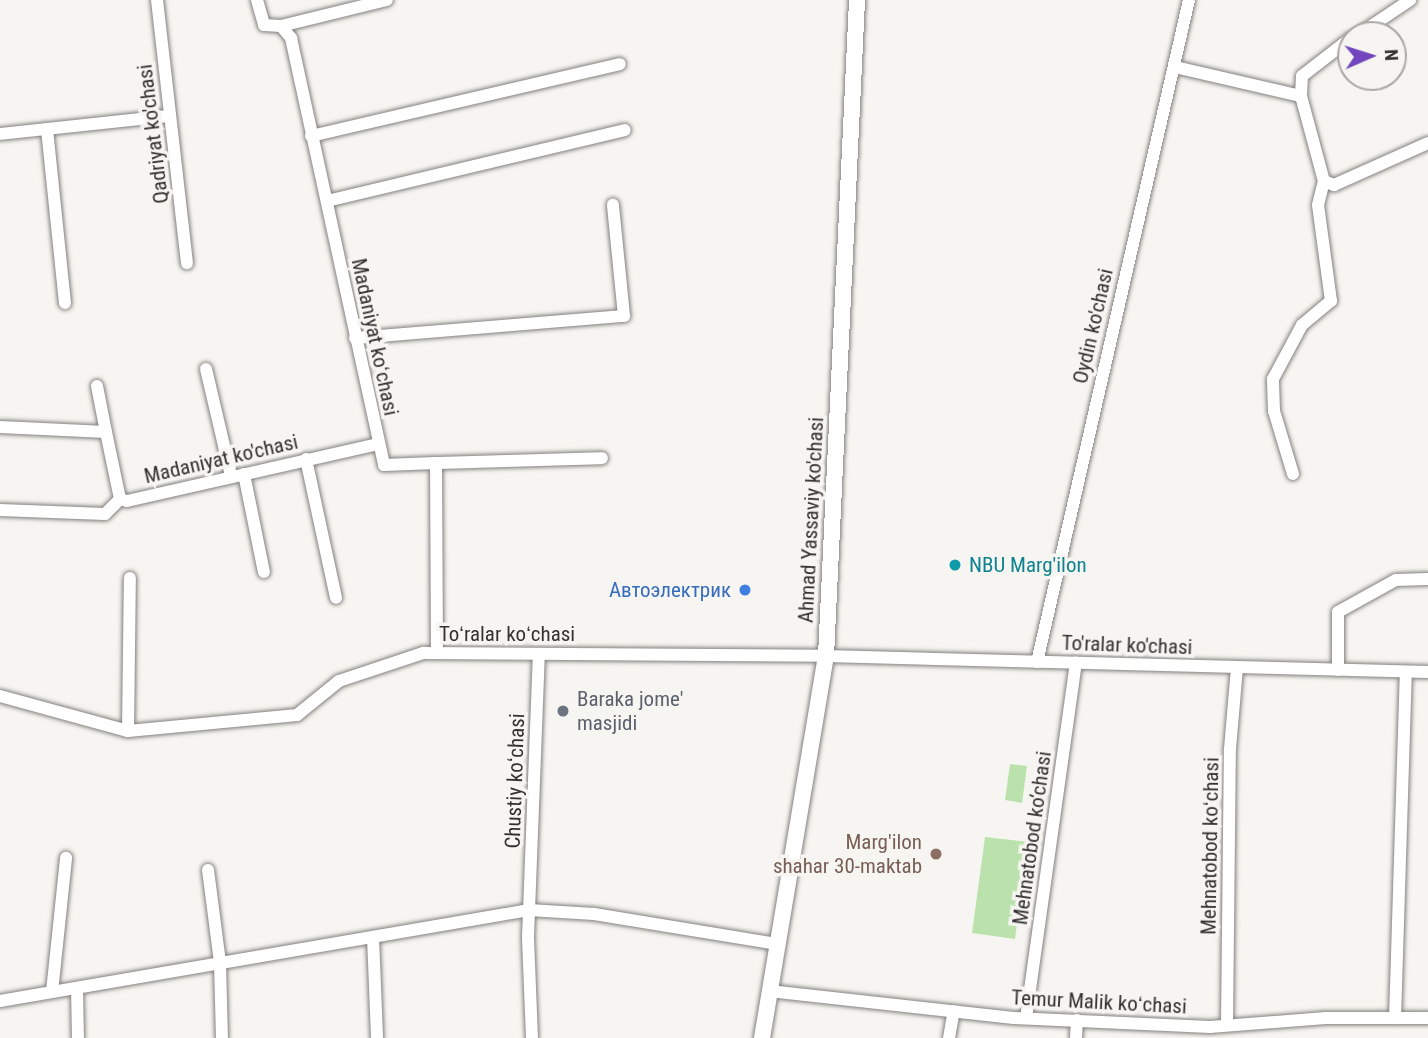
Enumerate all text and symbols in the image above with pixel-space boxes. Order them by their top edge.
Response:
north arrow [1337,21,1407,91]
text: N [1380,49,1403,61]
street label: Qadriyat ko'chasi [132,63,174,205]
street label: Madaniyat koʻchasi [346,256,404,418]
street label: Oydin ko'chasi [1068,266,1118,386]
street label: Ahmad Yassaviy ko'chasi [793,416,829,624]
street label: Madaniyat ko'chasi [142,429,300,489]
place label: NBU Marg'ilon [969,552,1087,578]
marker: NBU Marg'ilon [947,557,963,573]
place label: Автоэлектрик [609,577,731,603]
marker: Автоэлектрик [737,582,753,598]
street label: Toʻralar koʻchasi [439,621,575,647]
street label: To'ralar ko'chasi [1061,630,1193,660]
place label: Baraka jome' masjidi [577,686,683,736]
marker: Baraka jome' masjidi [555,703,571,719]
street label: Chustiy koʻchasi [500,713,530,849]
street label: Mehnatobod ko‘chasi [1007,750,1057,926]
street label: Mehnatobod koʻchasi [1196,757,1224,935]
place label: Marg'ilon shahar 30-maktab [773,829,922,879]
marker: Marg'ilon shahar 30-maktab [928,846,944,862]
street label: Temur Malik koʻchasi [1011,985,1187,1019]

